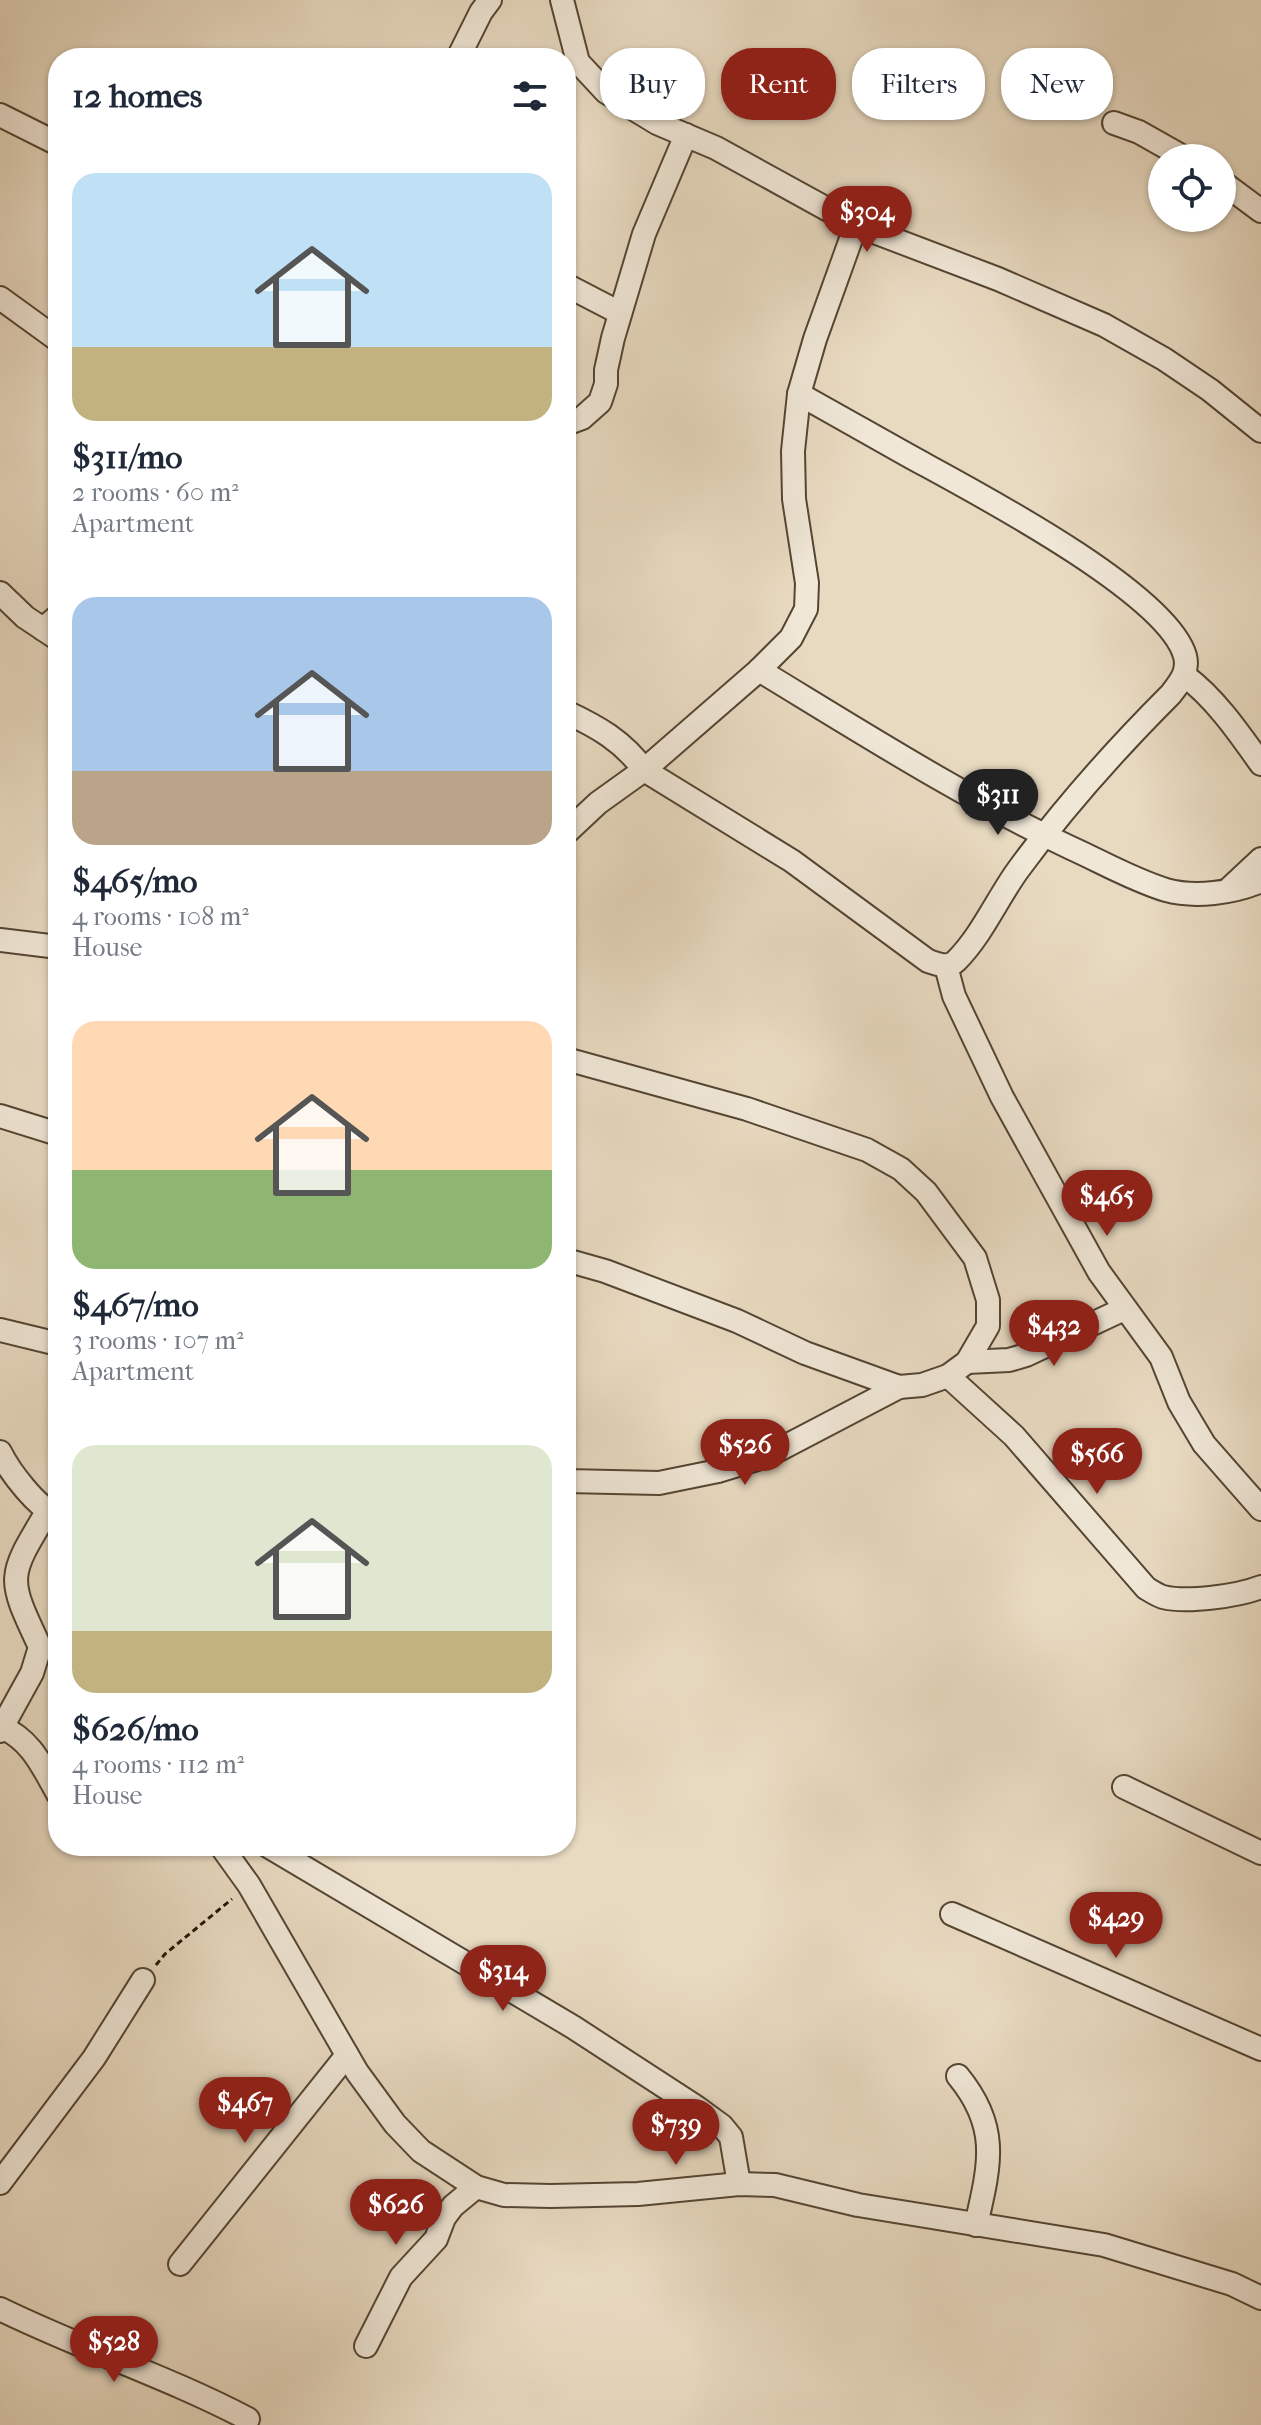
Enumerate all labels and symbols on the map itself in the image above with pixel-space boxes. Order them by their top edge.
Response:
pin: $304 [820,186,914,254]
pin: $311 [951,769,1045,837]
pin: $465 [1060,1170,1154,1238]
pin: $432 [1007,1300,1101,1368]
pin: $526 [698,1419,792,1487]
pin: $566 [1050,1428,1144,1496]
pin: $429 [1069,1892,1163,1960]
pin: $314 [456,1945,550,2013]
pin: $467 [198,2077,292,2145]
pin: $739 [629,2099,723,2167]
pin: $626 [349,2179,443,2247]
pin: $528 [67,2316,161,2384]

